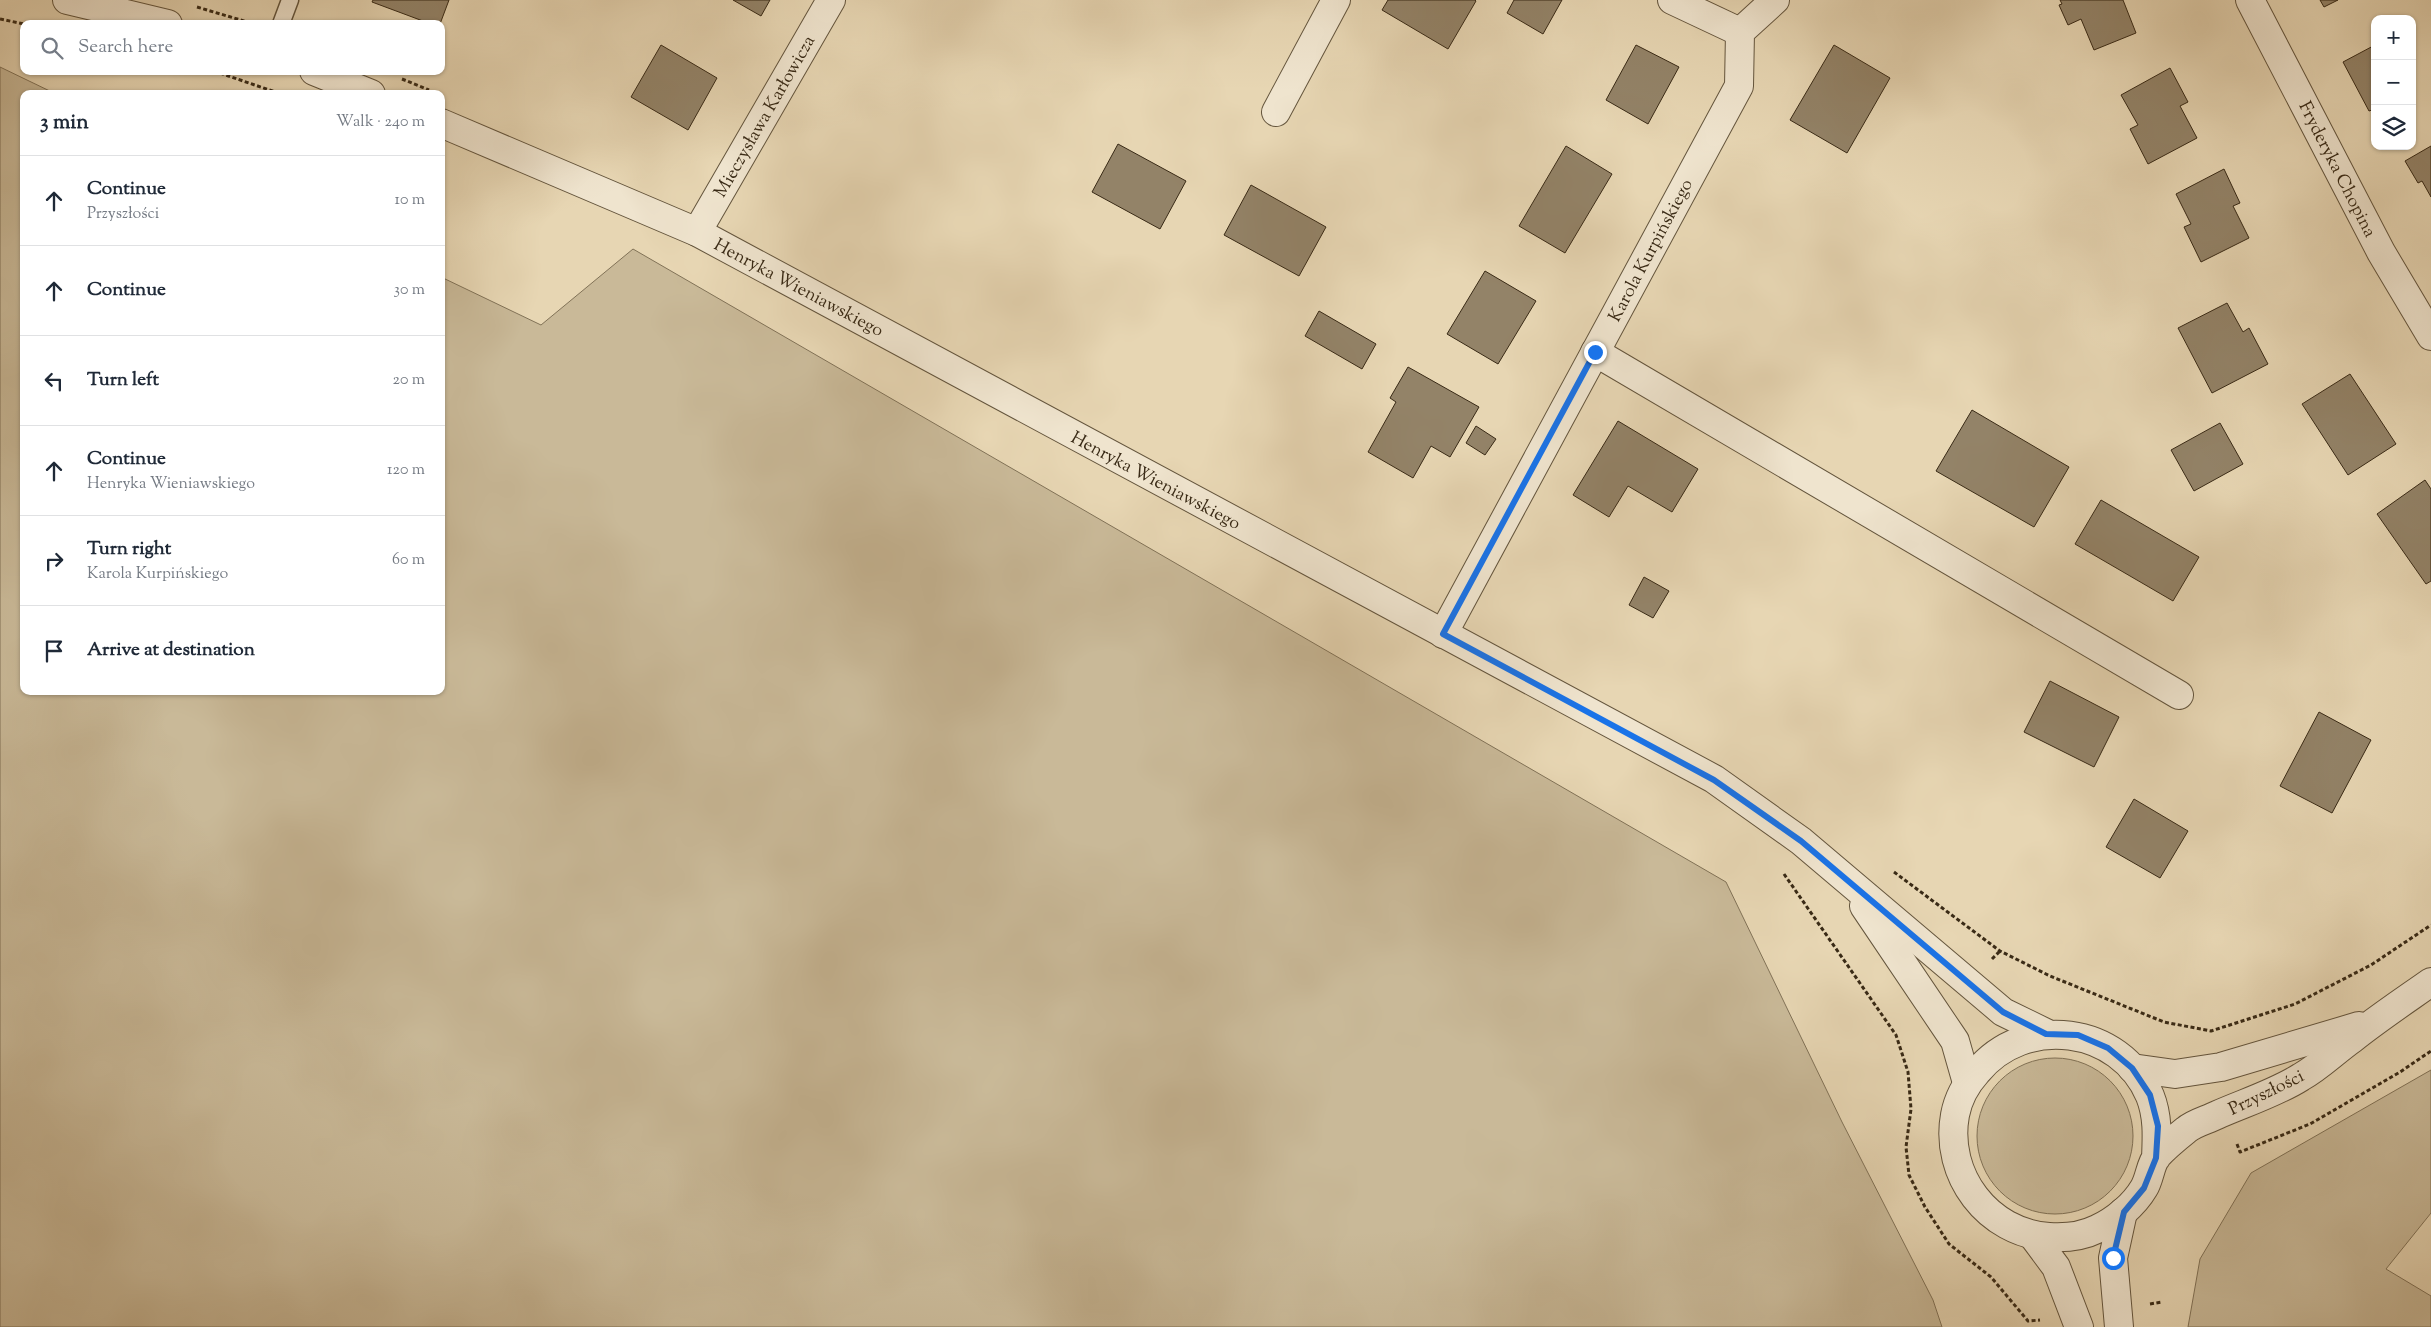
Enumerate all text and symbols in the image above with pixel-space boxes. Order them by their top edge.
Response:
map controls [2371,15,2416,150]
button: + [2371,15,2416,60]
search box [20,20,445,75]
street label: Mieczysława Karłowicza [709,31,823,203]
icon: search [38,34,66,62]
text: Search here [78,34,173,61]
button: − [2371,60,2416,105]
street label: Fryderyka Chopina [2291,97,2382,242]
button: layers [2371,105,2416,150]
text: 3 min [40,108,89,138]
text: Walk · 240 m [336,111,425,134]
street label: Karola Kurpińskiego [1603,175,1701,327]
text: Continue [87,176,166,203]
icon: ahead [40,187,68,215]
text: 10 m [395,189,425,212]
text: Przyszłości [87,203,159,226]
street label: Henryka Wieniawskiego [708,233,888,345]
icon: ahead [40,277,68,305]
text: Continue [87,277,166,304]
text: 30 m [394,279,425,302]
route end [1584,341,1607,364]
icon: left [40,367,68,395]
text: Turn left [87,367,159,394]
text: 20 m [392,369,425,392]
street label: Henryka Wieniawskiego [1065,426,1245,538]
text: Continue [87,446,166,473]
icon: ahead [40,457,68,485]
text: 120 m [387,459,425,482]
text: Henryka Wieniawskiego [87,473,255,496]
text: Turn right [87,536,171,563]
icon: right [40,547,68,575]
text: 60 m [392,549,425,572]
text: Karola Kurpińskiego [87,563,228,586]
icon: arrive [40,637,68,665]
text: Arrive at destination [87,637,255,664]
street label: Przyszłości [2225,1064,2309,1123]
route start [2102,1247,2125,1270]

